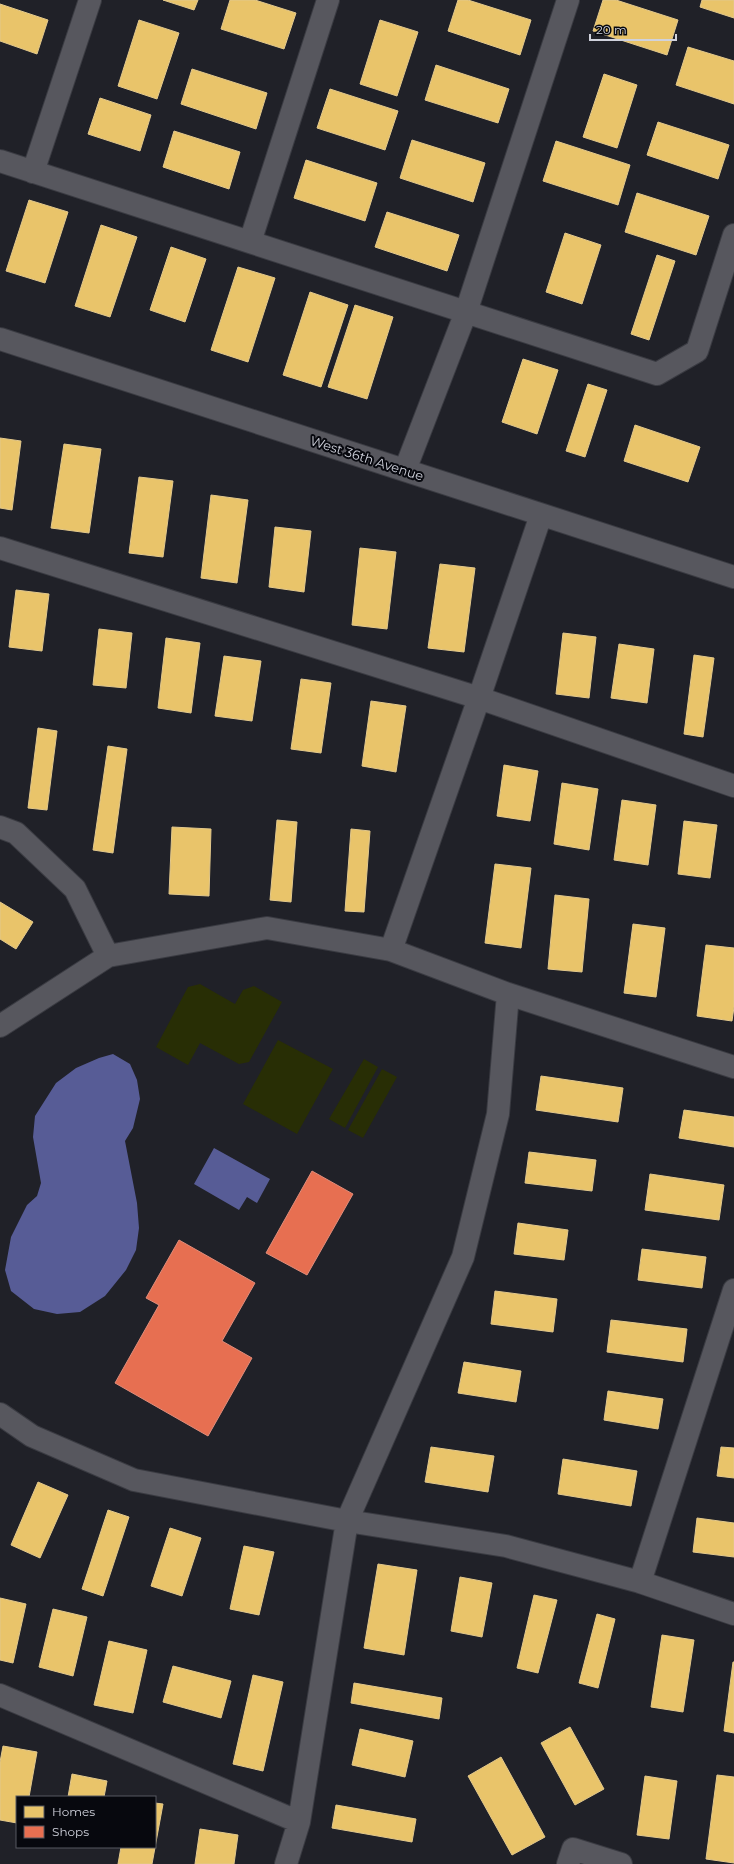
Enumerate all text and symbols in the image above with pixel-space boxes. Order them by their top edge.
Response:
scale bar [590,16,676,42]
text: 20 m [596,22,627,37]
street label: West 36th Avenue [308,432,426,484]
legend [16,1796,156,1848]
text: Homes [52,1804,95,1819]
text: Shops [52,1824,89,1839]

